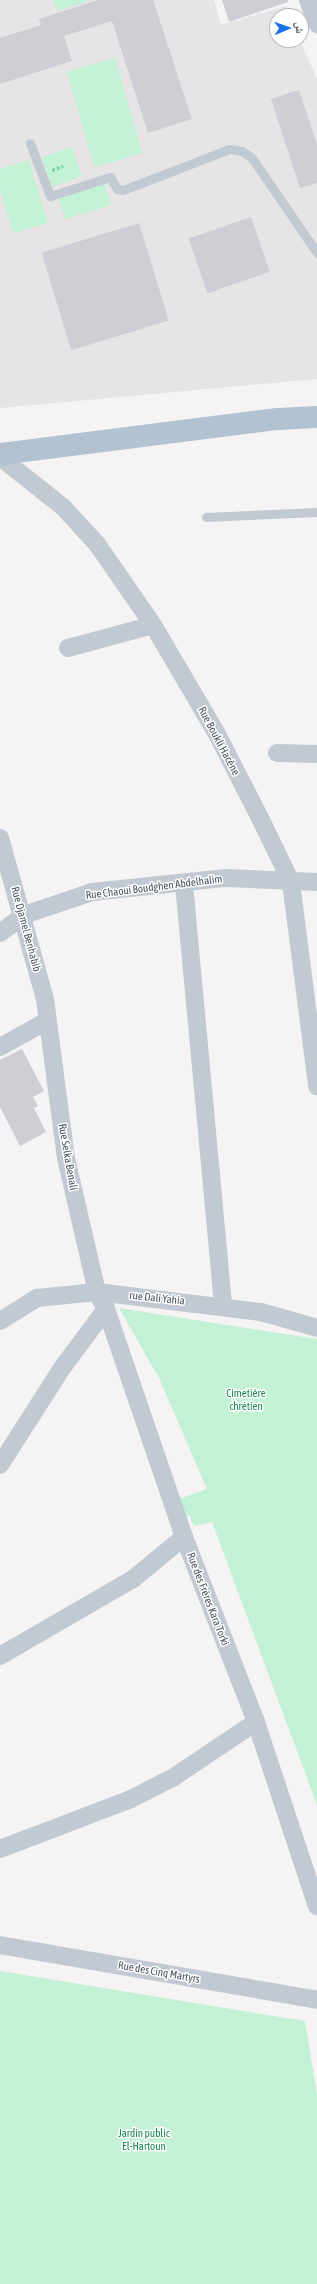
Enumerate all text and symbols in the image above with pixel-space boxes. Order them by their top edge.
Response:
north arrow [269,8,309,48]
text: ش [294,22,306,34]
street label: Rue Boukli Hacène [195,704,243,778]
street label: Rue Chaoui Boudghen Abdelhalim [85,872,223,902]
street label: Rue Djamel Benhabib [8,885,44,973]
street label: Rue Selka Benali [56,1123,80,1191]
street label: rue Dali Yahia [129,1289,185,1307]
park label: Cimetière chrétien [226,1387,266,1413]
street label: Rue des Fréres Kara Torki [184,1551,232,1647]
street label: Rue des Cinq Martyrs [117,1958,201,1986]
park label: Jardin public El-Hartoun [118,2127,170,2153]

